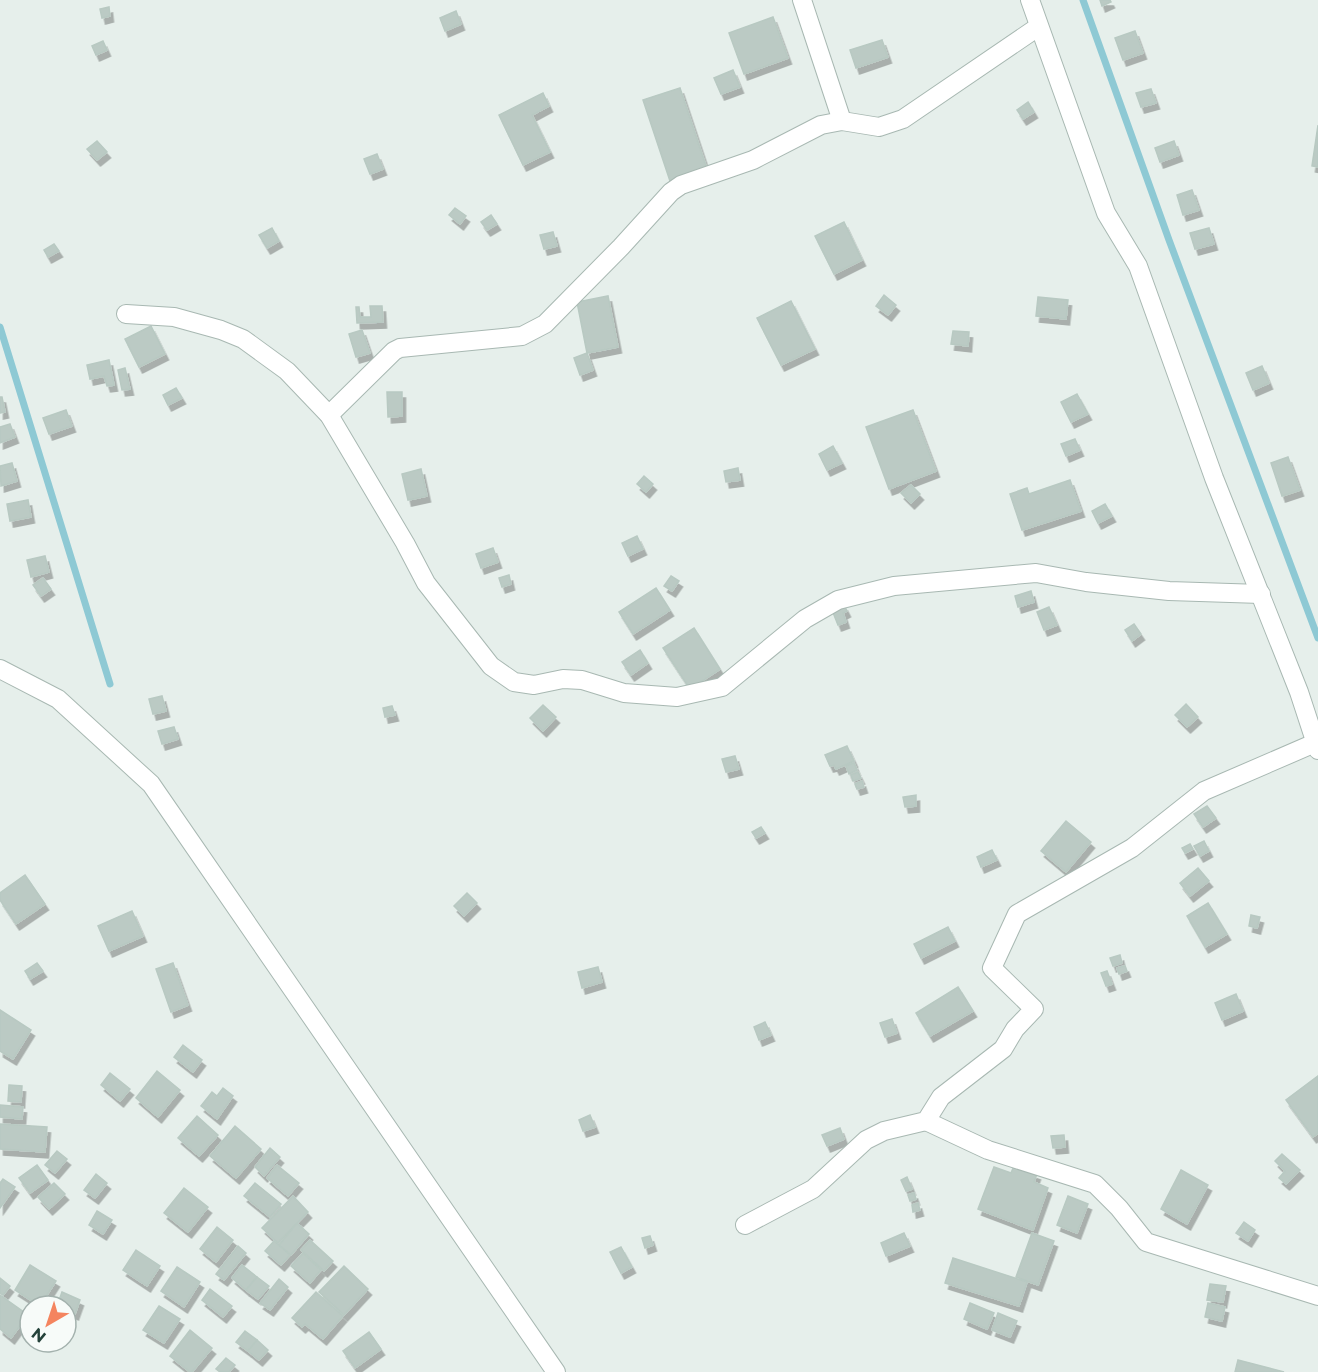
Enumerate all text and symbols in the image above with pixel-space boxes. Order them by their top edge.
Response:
north arrow [18,1294,78,1354]
text: N [28,1324,50,1347]

